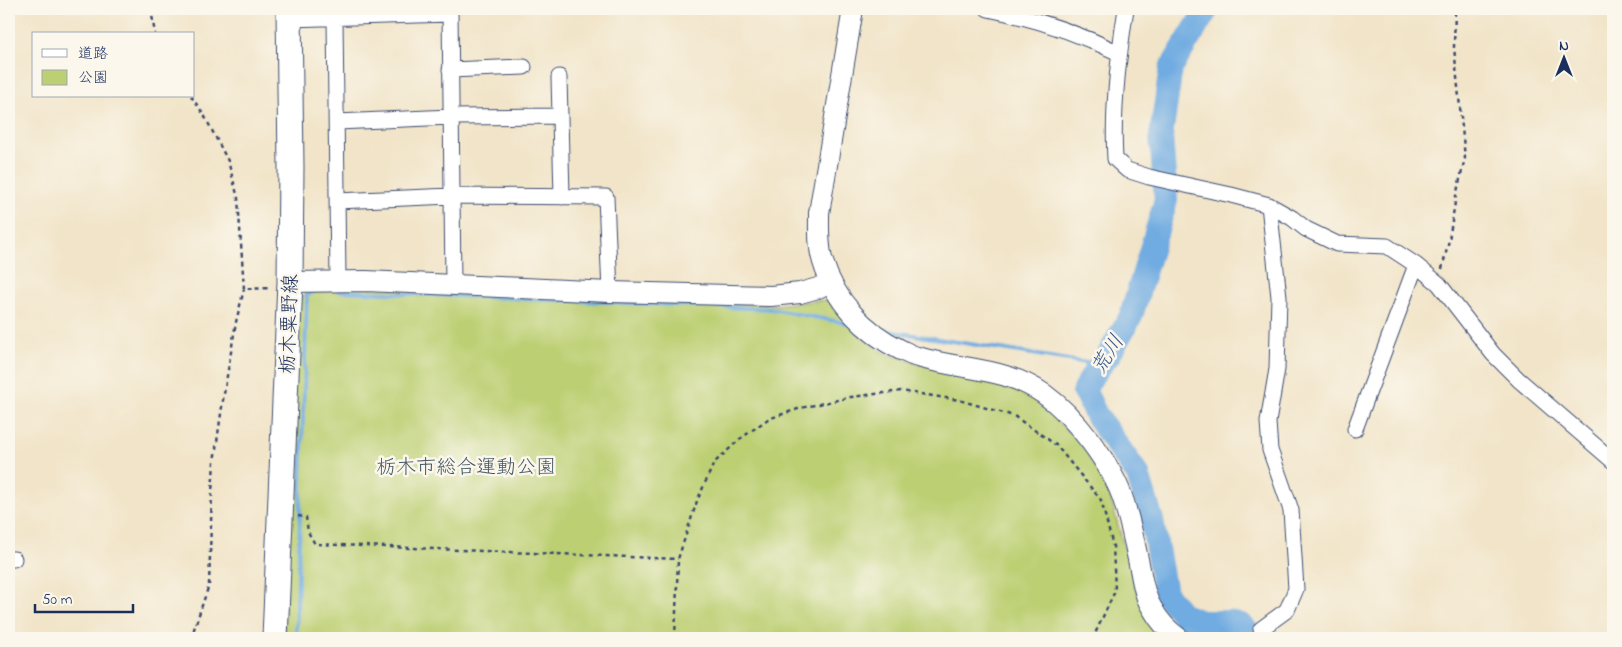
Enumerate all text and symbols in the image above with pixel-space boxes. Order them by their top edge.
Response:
legend [32,32,195,98]
north arrow [1540,32,1590,82]
text: N [1559,36,1569,57]
text: 道路 [78,43,108,65]
text: 公園 [78,67,108,89]
street label: 栃木粟野線 [274,274,307,375]
water label: 荒川 [1085,329,1133,381]
park label: 栃木市総合運動公園 [376,454,556,483]
scale bar [35,582,132,614]
text: 50 m [42,589,73,611]

